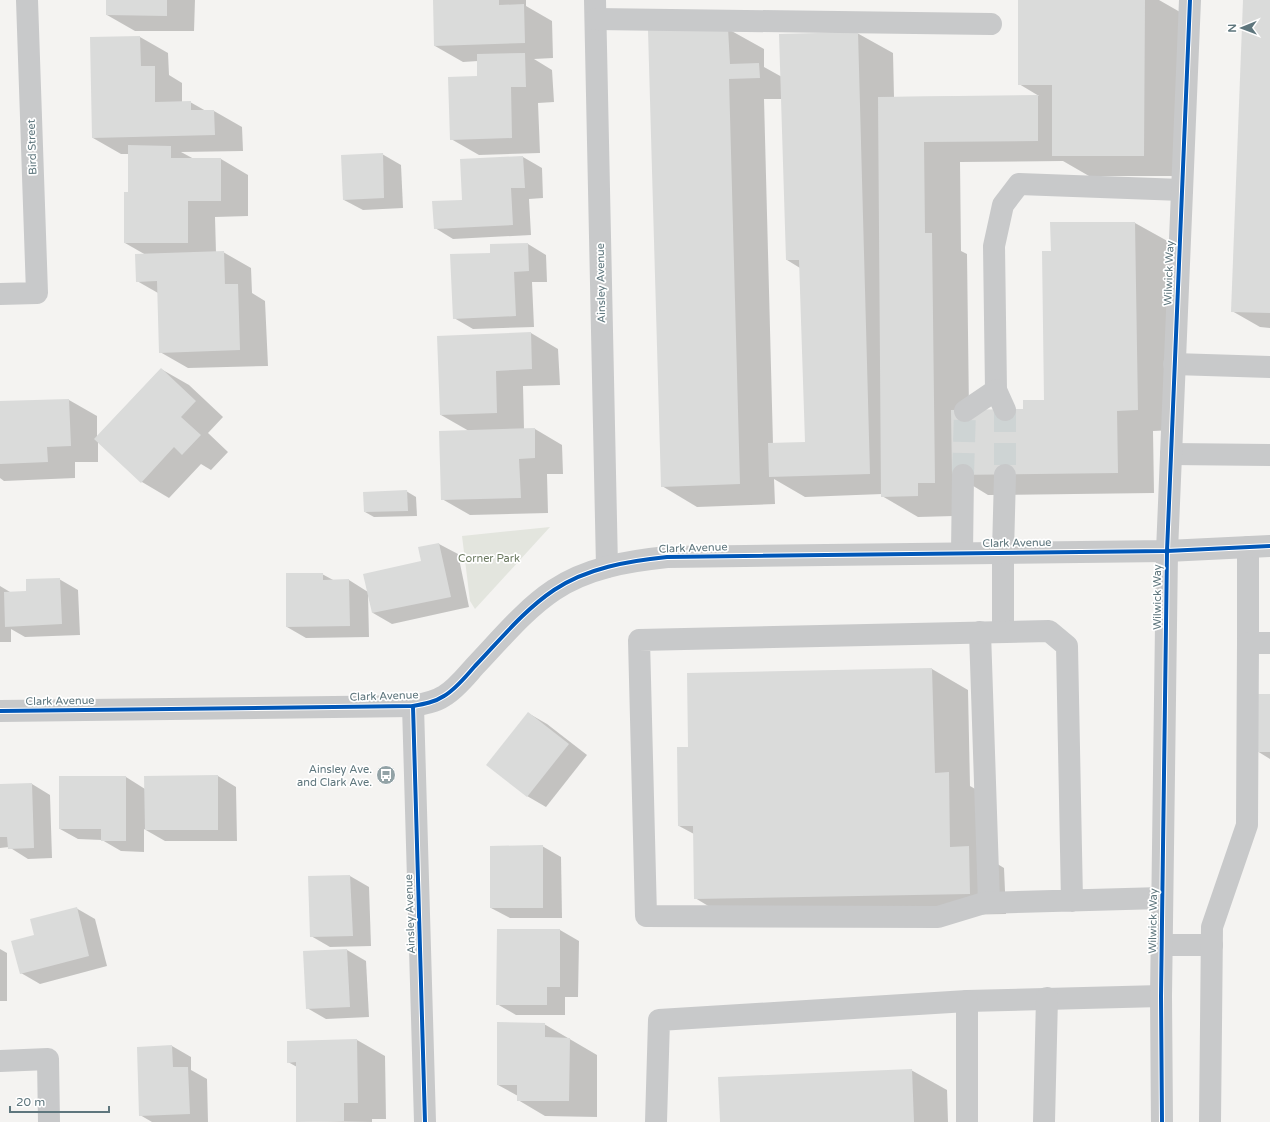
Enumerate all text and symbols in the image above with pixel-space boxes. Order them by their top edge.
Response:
north arrow [1222,8,1262,48]
text: N [1226,24,1239,33]
street label: Bird Street [25,119,39,175]
street label: Wilwick Way [1161,240,1177,306]
street label: Ainsley Avenue [594,243,608,323]
street label: Clark Avenue [982,536,1052,550]
street label: Clark Avenue [658,540,728,556]
park label: Corner Park [458,552,520,565]
street label: Wilwick Way [1151,564,1164,630]
street label: Clark Avenue [349,688,419,704]
street label: Clark Avenue [25,694,95,708]
place label: Ainsley Ave. and Clark Ave. [297,763,372,789]
bus stop icon: Ainsley Ave. and Clark Ave. [375,764,397,786]
street label: Ainsley Avenue [402,874,418,954]
street label: Wilwick Way [1146,888,1160,954]
scale bar [10,1088,109,1114]
text: 20 m [16,1095,45,1109]

